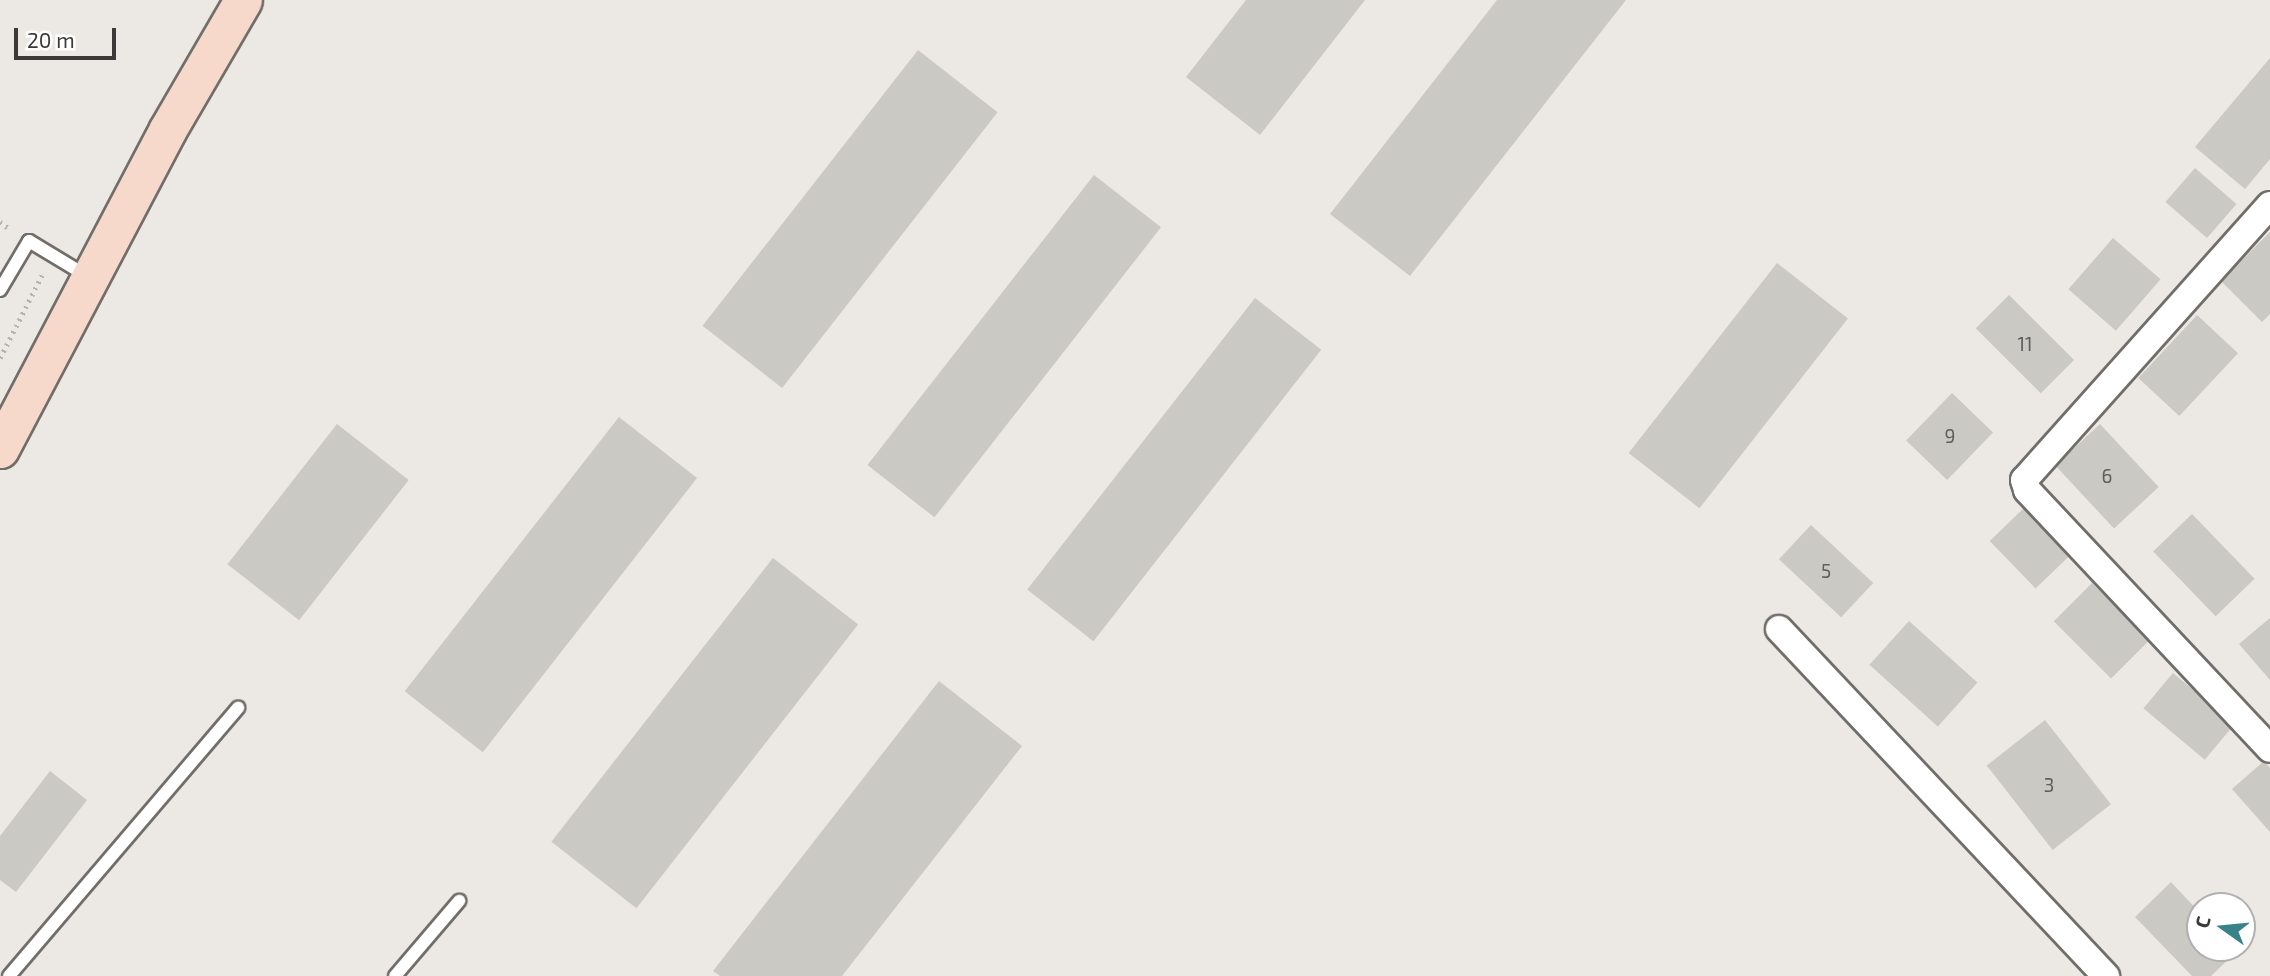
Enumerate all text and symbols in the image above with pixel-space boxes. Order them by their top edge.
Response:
scale bar [18,14,119,58]
text: 20 m [27,27,75,52]
house number: 11 [2017,333,2033,355]
house number: 9 [1945,425,1955,447]
house number: 6 [2102,465,2112,487]
house number: 5 [1821,560,1831,582]
house number: 3 [2044,774,2054,796]
north arrow [2186,892,2256,962]
text: С [2190,914,2215,930]

